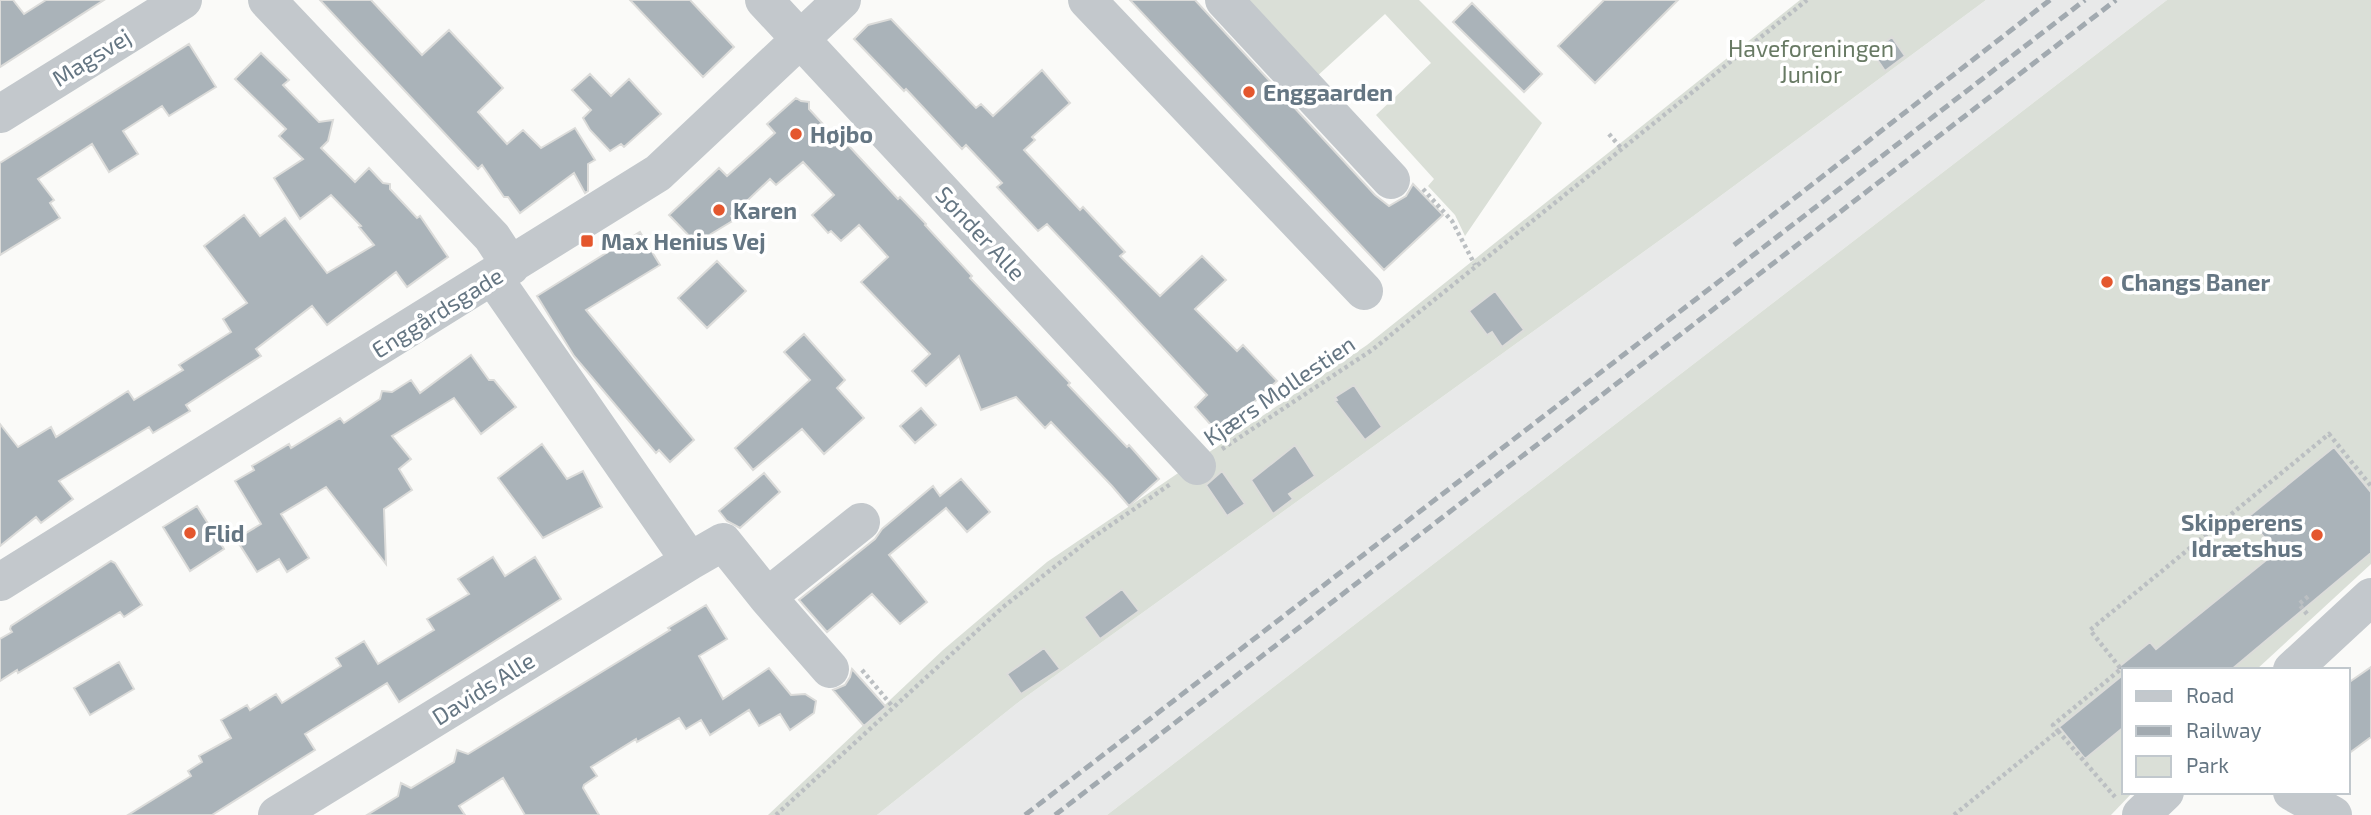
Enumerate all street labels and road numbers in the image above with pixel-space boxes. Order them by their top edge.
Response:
street label: Magsvej [47,22,135,92]
street label: Sønder Alle [930,180,1032,286]
street label: Enggårdsgade [366,261,508,363]
street label: Kjærs Møllestien [1198,329,1360,451]
street label: Davids Alle [427,646,539,730]

